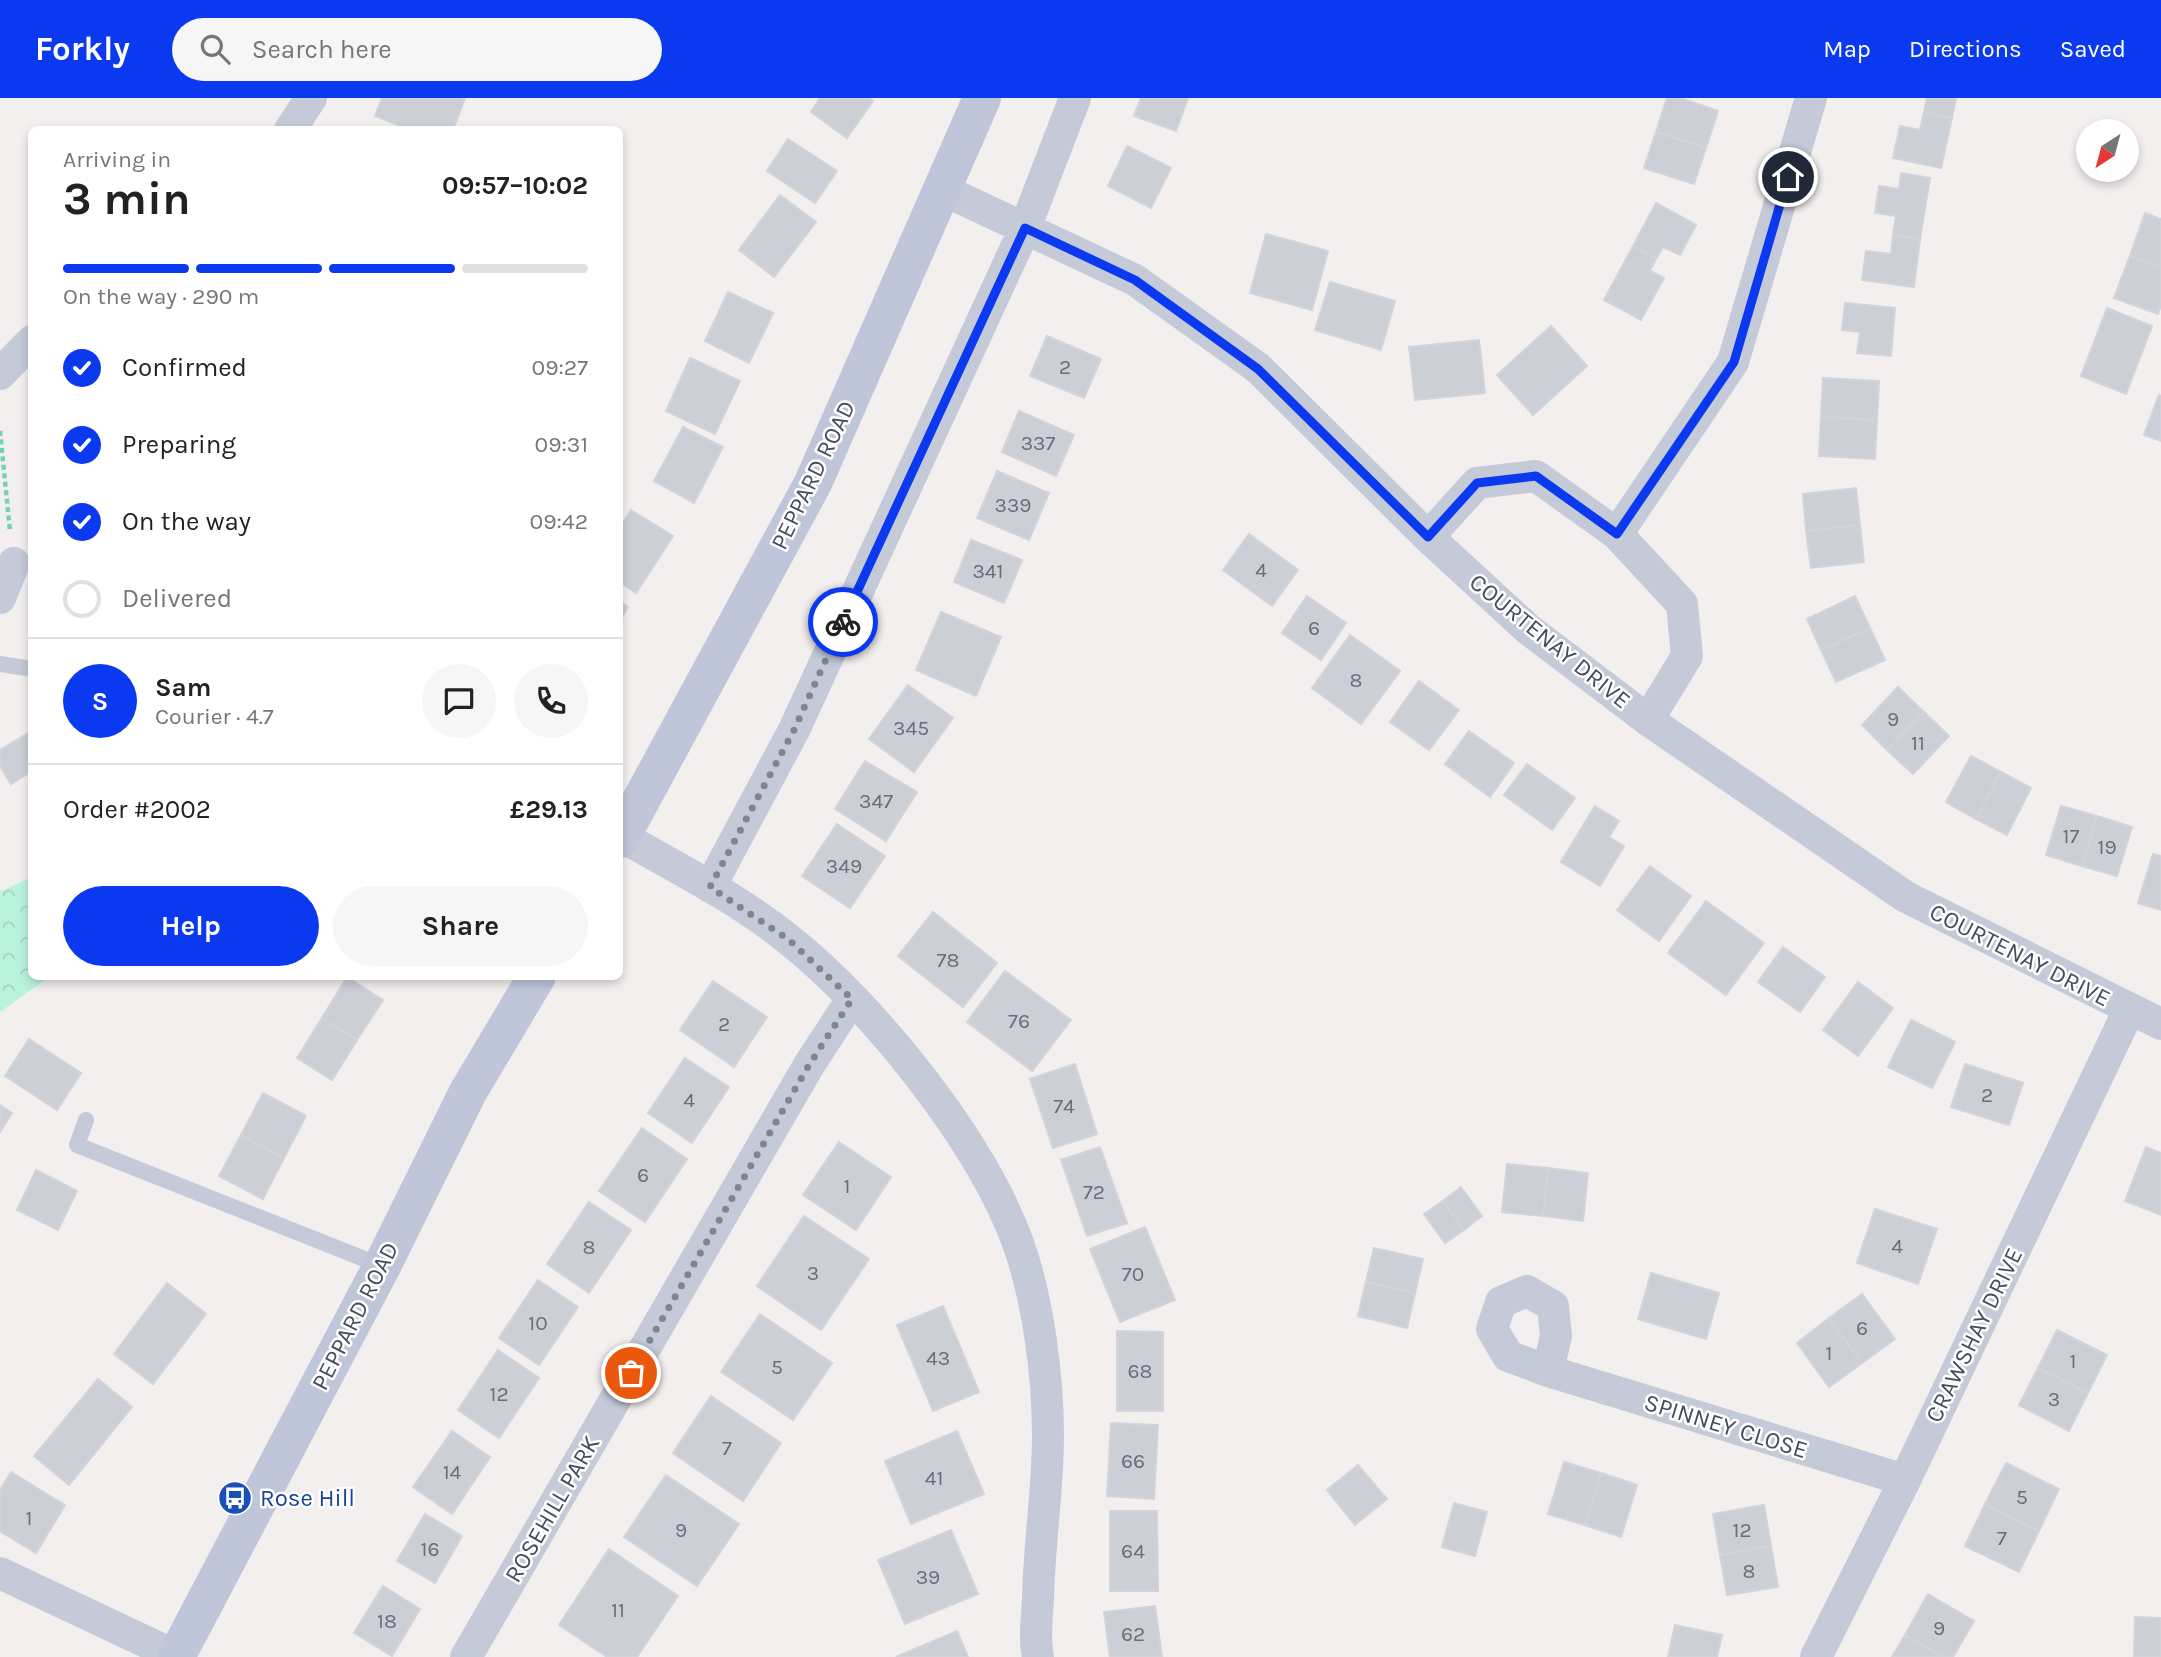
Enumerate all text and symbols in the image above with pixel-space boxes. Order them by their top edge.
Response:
search box [172,18,662,81]
text: Forkly [35,30,130,68]
icon: search [196,30,234,68]
text: Search here [252,34,392,65]
text: Map [1823,35,1871,63]
text: Directions [1909,35,2022,63]
text: Saved [2060,35,2126,63]
north arrow [2076,119,2138,182]
map controls [2076,119,2139,182]
text: Arriving in [63,146,171,173]
pin [1758,147,1818,207]
icon: home [1769,158,1807,196]
text: 09:57–10:02 [442,170,588,201]
text: 3 min [63,172,191,226]
text: On the way · 290 m [63,283,259,310]
icon: check [63,349,101,387]
text: Confirmed [122,352,247,383]
text: 09:27 [532,354,588,381]
house number: 2 [1059,355,1071,379]
street label: PEPPARD ROAD [765,396,861,554]
icon: check [63,426,101,464]
text: Preparing [122,429,236,460]
text: 09:31 [535,431,588,458]
house number: 337 [1021,431,1055,455]
house number: 339 [995,493,1031,517]
icon: check [63,503,101,541]
text: On the way [122,506,251,537]
text: 09:42 [530,508,588,535]
house number: 4 [1255,558,1267,582]
house number: 341 [972,559,1004,583]
street label: COURTENAY DRIVE [1464,568,1636,714]
text: Delivered [122,583,232,614]
courier [808,587,878,657]
icon: bike [824,603,862,641]
house number: 6 [1308,616,1320,640]
button: chat [422,664,496,738]
button: phone [514,664,588,738]
house number: 8 [1350,668,1362,692]
text: Sam [155,672,211,703]
text: S [92,686,108,717]
text: Courier · 4.7 [155,703,274,730]
house number: 9 [1887,707,1899,731]
house number: 345 [893,716,929,740]
house number: 11 [1911,731,1925,755]
house number: 347 [859,789,893,813]
text: Order #2002 [63,794,211,825]
text: £29.13 [510,794,588,825]
house number: 17 [2063,824,2080,848]
house number: 19 [2097,835,2117,859]
house number: 349 [826,854,862,878]
button: Help [63,886,319,966]
button: Share [333,886,588,966]
street label: COURTENAY DRIVE [1925,897,2115,1013]
house number: 78 [937,948,959,972]
house number: 76 [1008,1009,1030,1033]
house number: 2 [718,1012,730,1036]
house number: 2 [1981,1083,1993,1107]
house number: 4 [683,1088,695,1112]
house number: 74 [1053,1094,1075,1118]
house number: 6 [637,1163,649,1187]
house number: 1 [844,1174,850,1198]
house number: 72 [1083,1180,1105,1204]
house number: 4 [1891,1234,1903,1258]
house number: 8 [583,1235,595,1259]
street label: PEPPARD ROAD [306,1237,404,1395]
street label: CRAWSHAY DRIVE [1920,1243,2028,1427]
house number: 3 [807,1261,819,1285]
house number: 70 [1122,1262,1144,1286]
house number: 10 [528,1311,548,1335]
house number: 6 [1856,1316,1868,1340]
house number: 1 [1826,1341,1832,1365]
pin [601,1343,661,1403]
house number: 43 [926,1346,950,1370]
house number: 1 [2070,1349,2076,1373]
icon: bag [612,1354,650,1392]
house number: 5 [771,1355,783,1379]
house number: 68 [1128,1359,1152,1383]
house number: 12 [489,1382,509,1406]
house number: 3 [2048,1387,2060,1411]
street label: SPINNEY CLOSE [1641,1388,1811,1464]
street label: ROSEHILL PARK [499,1430,605,1587]
house number: 7 [722,1436,732,1460]
house number: 66 [1121,1449,1145,1473]
house number: 14 [443,1460,462,1484]
house number: 41 [925,1466,943,1490]
bus stop icon: Rose Hill [216,1479,254,1517]
place label: Rose Hill [260,1484,355,1512]
house number: 5 [2016,1485,2028,1509]
house number: 1 [26,1506,32,1530]
house number: 9 [675,1518,687,1542]
house number: 12 [1732,1518,1752,1542]
house number: 7 [1997,1526,2007,1550]
house number: 16 [421,1537,439,1561]
house number: 64 [1121,1539,1145,1563]
house number: 8 [1743,1559,1755,1583]
house number: 39 [916,1565,940,1589]
house number: 11 [611,1598,625,1622]
house number: 18 [377,1609,397,1633]
house number: 9 [1933,1616,1945,1640]
house number: 62 [1121,1622,1145,1646]

